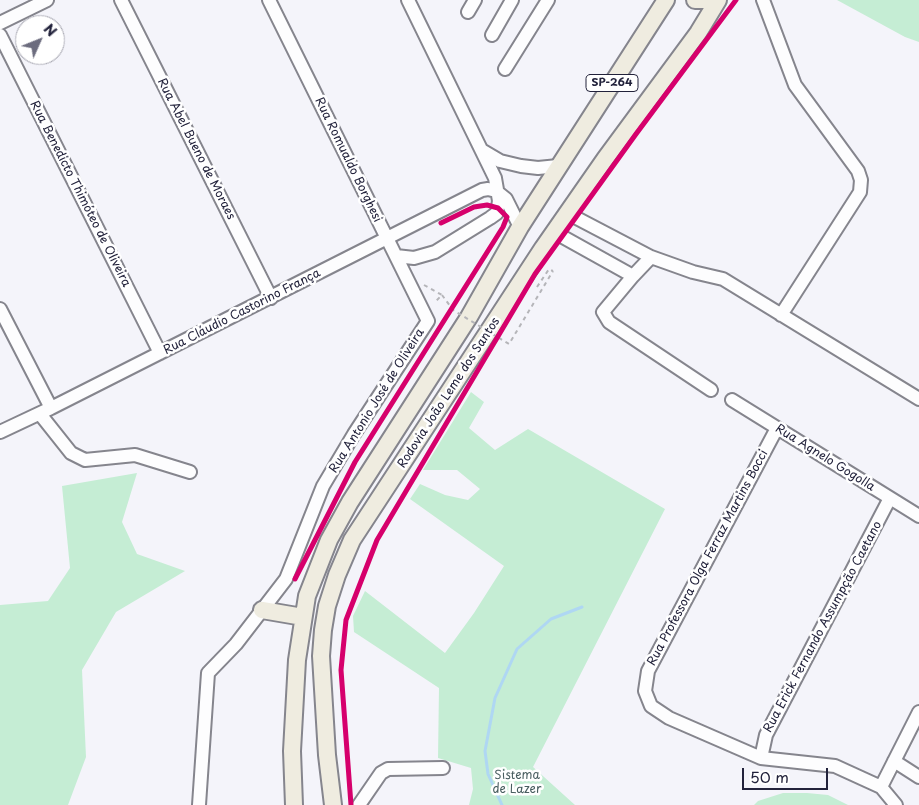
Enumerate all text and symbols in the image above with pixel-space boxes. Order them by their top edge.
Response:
north arrow [15,15,65,65]
text: N [39,19,62,41]
road number: SP-264 [586,75,638,92]
street label: Rua Abel Bueno de Moraes [154,76,238,222]
street label: Rua Romualdo Borghesi [311,95,385,225]
street label: Rua Benedicto Thimóteo de Oliveira [27,99,133,289]
street label: Rua Cláudio Castorino França [161,266,323,358]
street label: Rodovia João Leme dos Santos [395,315,503,471]
street label: Rua Antonio José de Oliveira [326,326,428,476]
street label: Rua Agnelo Gogolla [773,421,877,495]
street label: Rua Professora Olga Ferraz Martins Bocci [645,448,771,668]
street label: Rua Erick Fernando Assumpção Caetano [761,519,885,735]
scale bar [744,758,830,790]
text: 50 m [750,765,789,788]
park label: Sistema de Lazer [492,769,542,797]

